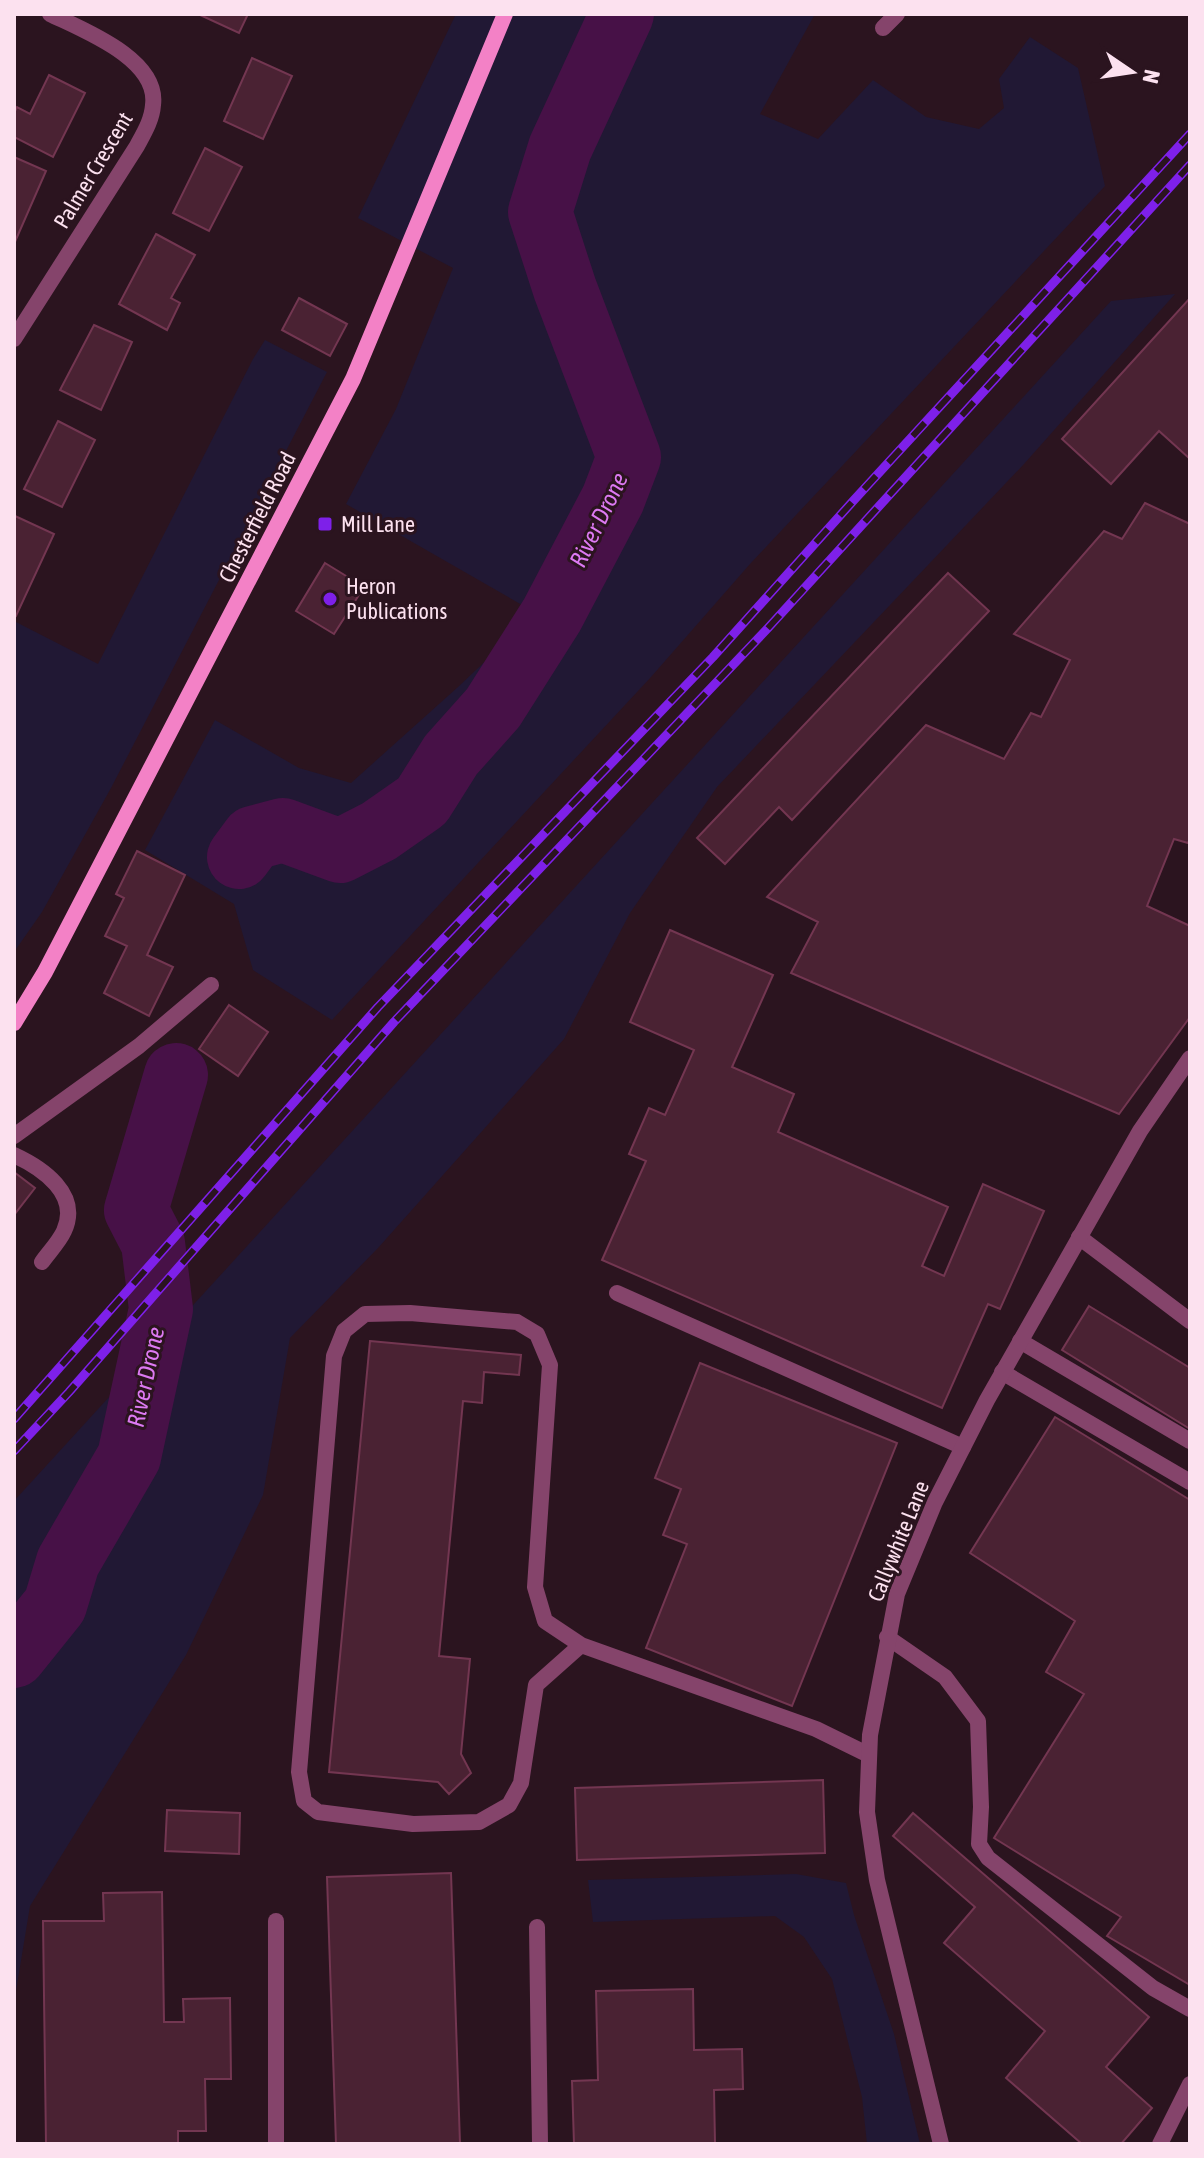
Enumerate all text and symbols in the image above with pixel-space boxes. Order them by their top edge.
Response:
north arrow [1092,32,1172,112]
text: N [1137,67,1166,86]
street label: Palmer Crescent [48,107,138,233]
street label: Chesterfield Road [213,447,301,587]
water label: River Drone [564,468,633,572]
place label: Mill Lane [341,511,415,537]
marker: Mill Lane [316,515,334,533]
place label: Heron Publications [346,573,448,624]
marker: Heron Publications [321,590,339,608]
water label: River Drone [122,1324,169,1430]
street label: Callywhite Lane [862,1477,934,1605]

